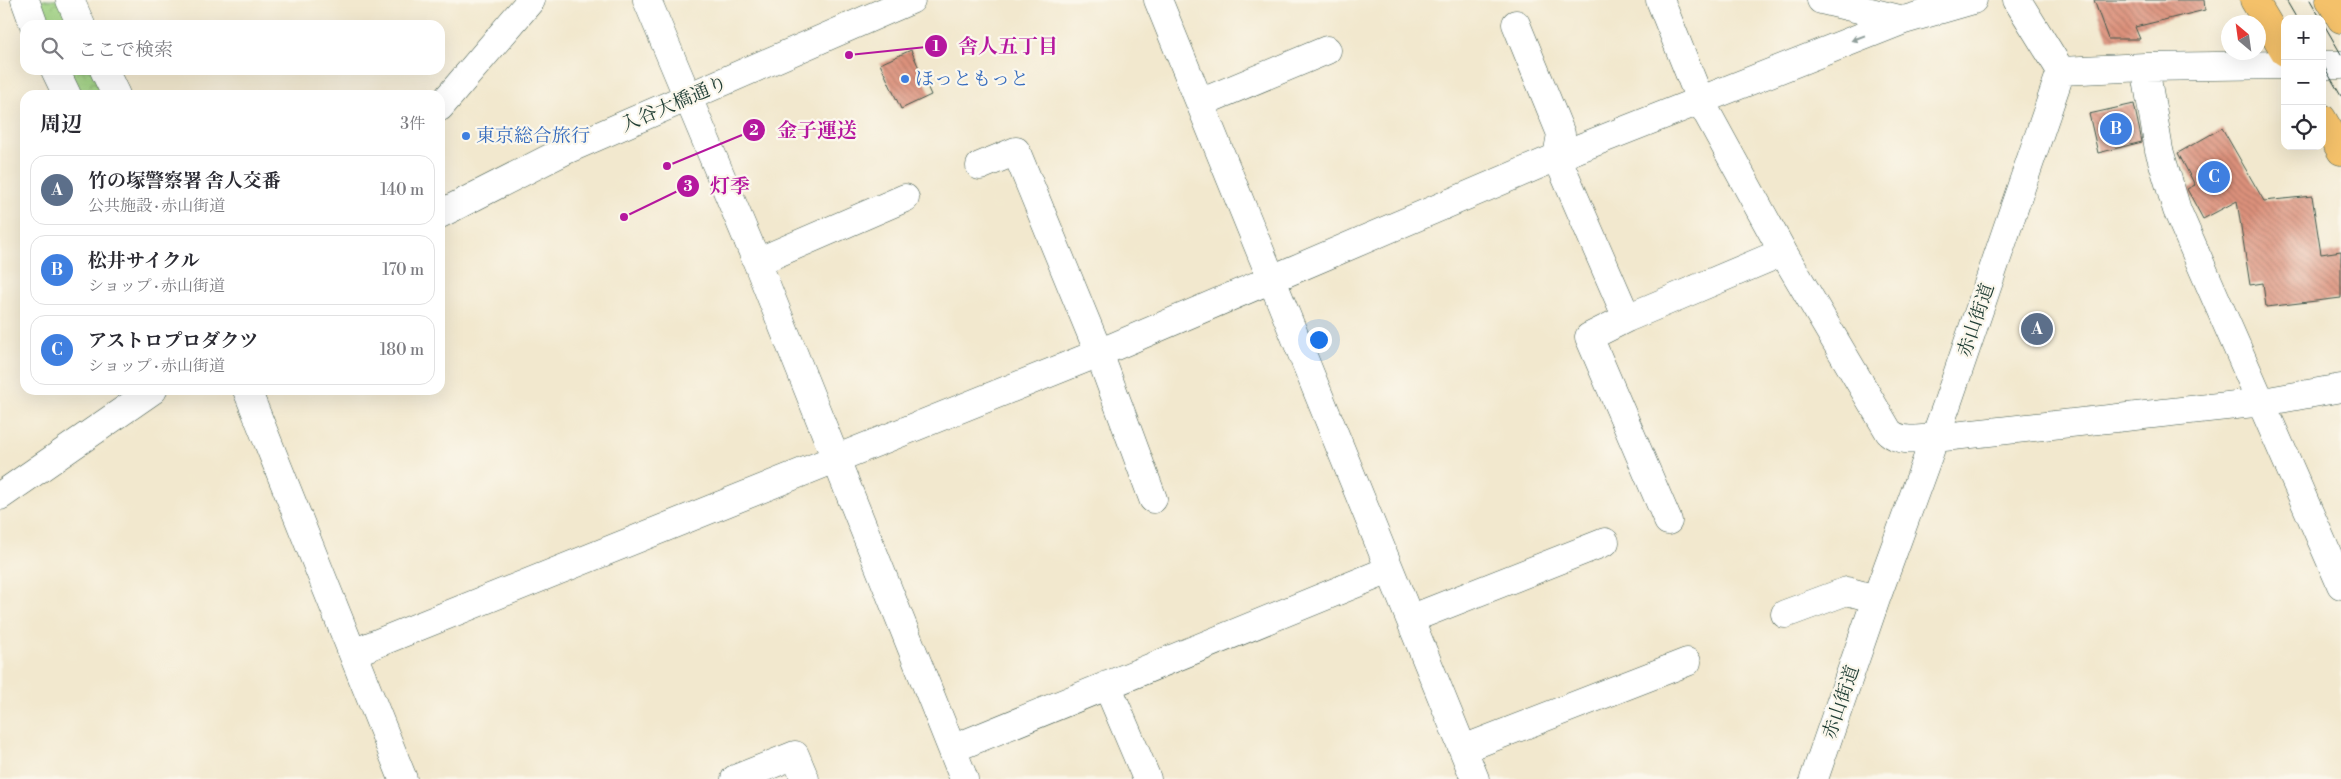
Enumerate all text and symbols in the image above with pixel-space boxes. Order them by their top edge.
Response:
north arrow [2221,15,2266,60]
map controls [2281,15,2326,150]
button: + [2281,15,2326,60]
search box [20,20,445,75]
callout: 舎人五丁目 [923,29,1068,64]
icon: search [38,34,66,62]
text: 舎人五丁目 [958,35,1058,60]
one-way arrow [1851,35,1866,42]
text: 1 [932,37,940,56]
text: ここで検索 [78,38,173,62]
button: − [2281,60,2326,105]
place label: ほっともっと [915,67,1029,91]
street label: 入谷大橋通り [617,71,731,137]
marker: ほっともっと [899,73,911,85]
button: locate [2281,105,2326,150]
pin: B [2100,110,2132,148]
text: 周辺 [40,112,82,138]
callout: 金子運送 [742,113,867,148]
text: 3件 [400,114,425,134]
text: 金子運送 [777,119,857,144]
text: 2 [749,121,759,140]
place label: 東京総合旅行 [476,124,590,148]
marker: 東京総合旅行 [460,130,472,142]
pin: C [2198,158,2230,196]
callout: 灯季 [675,168,760,203]
text: 竹の塚警察署 舎人交番 [88,169,281,193]
text: 灯季 [710,175,750,200]
text: 3 [683,177,693,196]
text: A [51,180,63,200]
text: 140 m [380,180,424,200]
text: 公共施設 · 赤山街道 [88,196,225,216]
text: 松井サイクル [88,249,200,273]
text: B [51,260,63,280]
text: 170 m [382,260,424,280]
text: ショップ · 赤山街道 [88,276,225,296]
street label: 赤山街道 [1952,280,2000,360]
pin: A [2021,310,2053,348]
your location [1306,327,1332,353]
text: アストロプロダクツ [88,329,258,353]
text: C [51,340,63,360]
text: 180 m [380,340,424,360]
text: ショップ · 赤山街道 [88,356,225,376]
street label: 赤山街道 [1817,662,1865,742]

